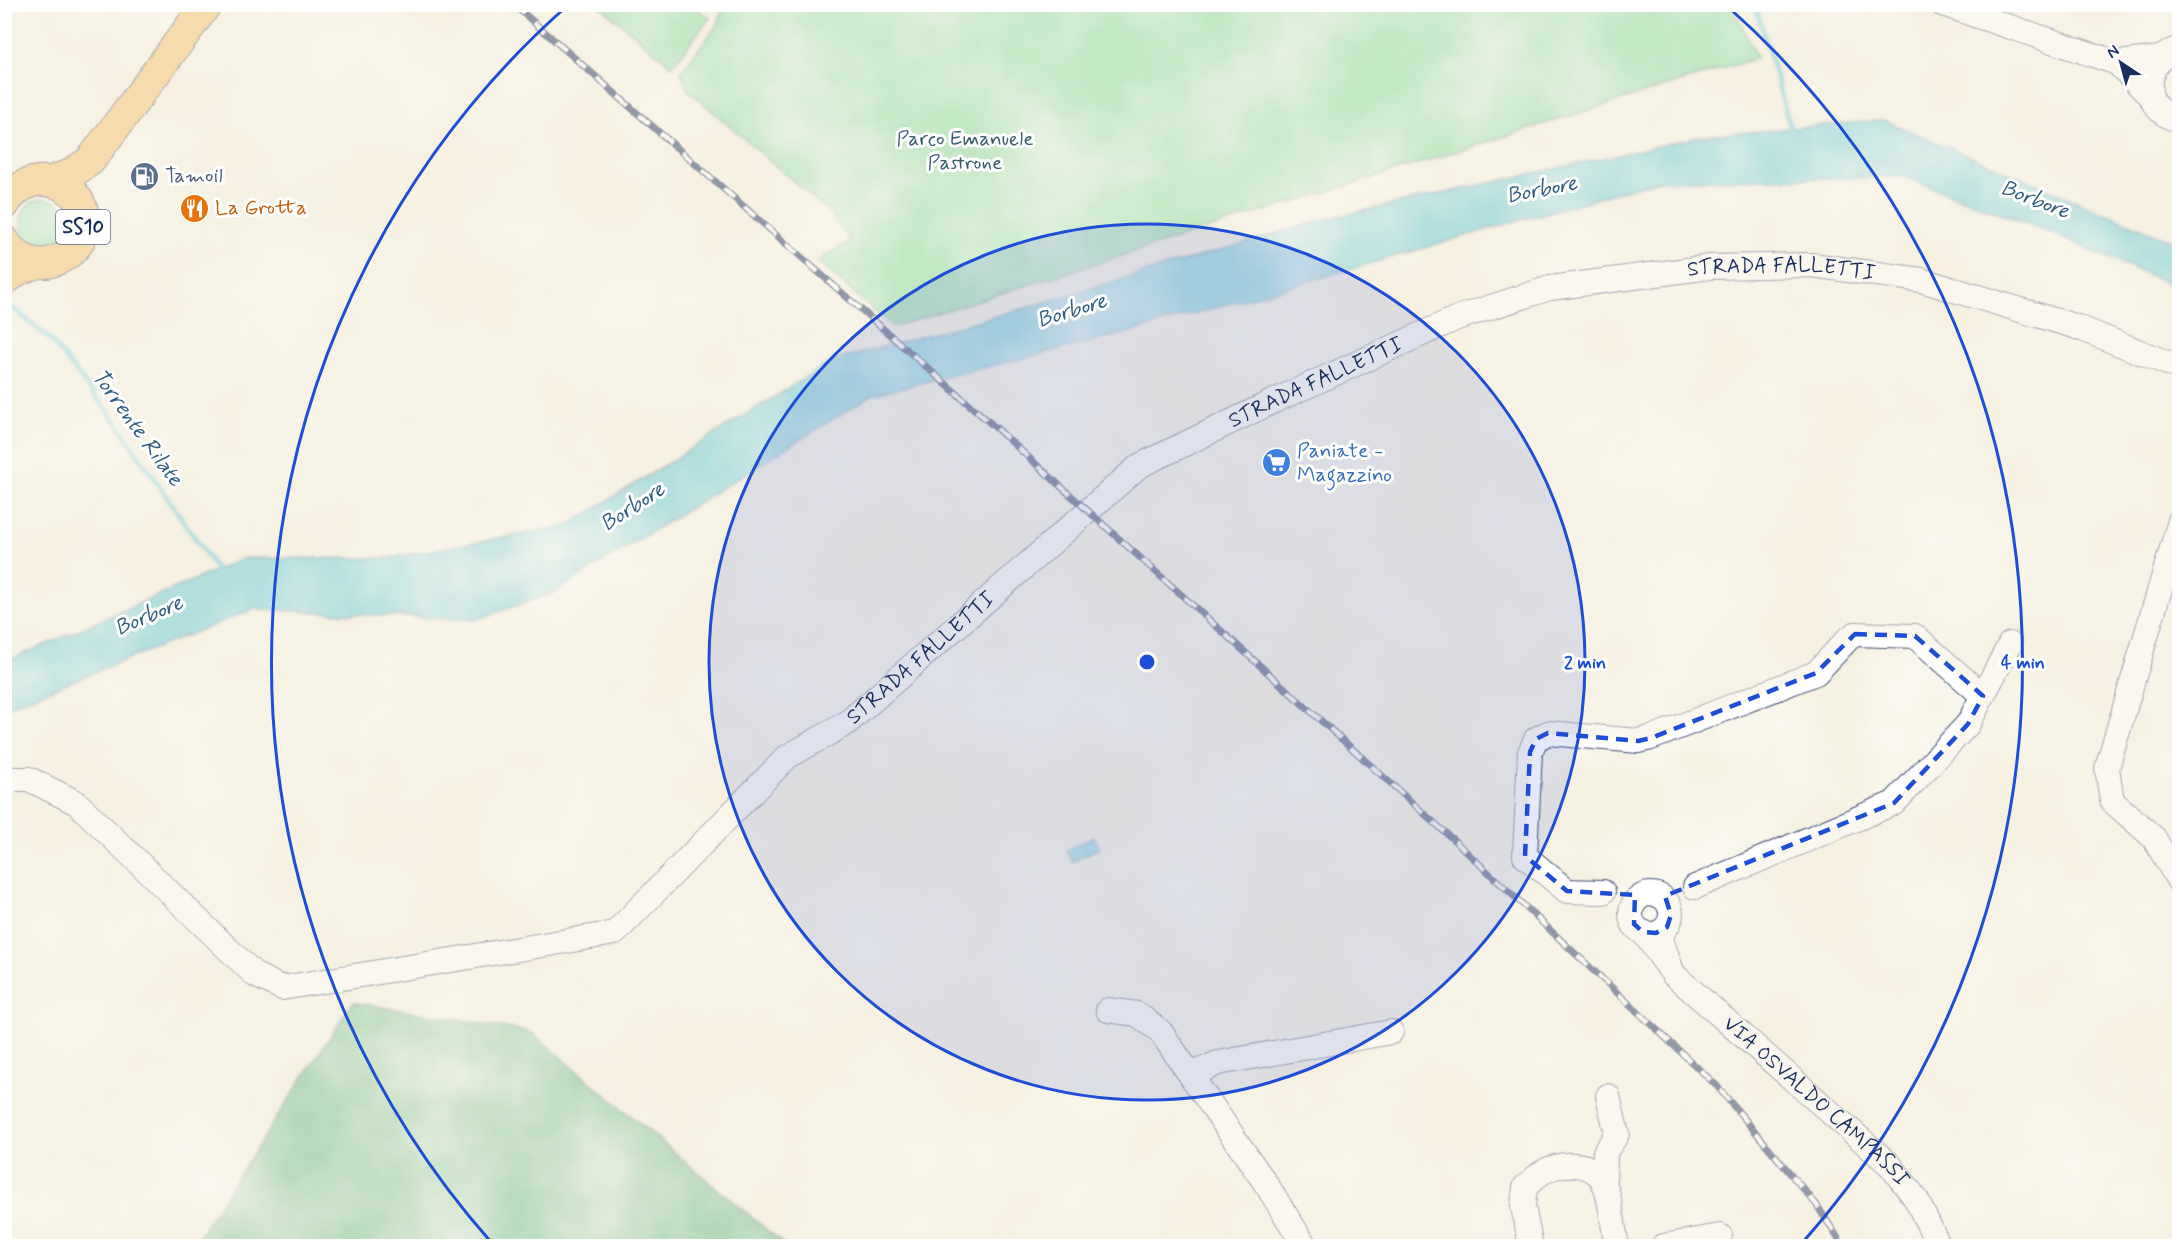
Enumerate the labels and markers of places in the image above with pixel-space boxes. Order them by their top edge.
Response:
fuel station icon: Tamoil [128,160,160,192]
place label: Tamoil [165,162,223,190]
restaurant icon: La Grotta [178,192,210,224]
place label: La Grotta [215,194,307,222]
place label: Paniate - Magazzino [1297,437,1392,491]
supermarket icon: Paniate - Magazzino [1260,447,1292,479]
centre of rings [1137,652,1157,672]

